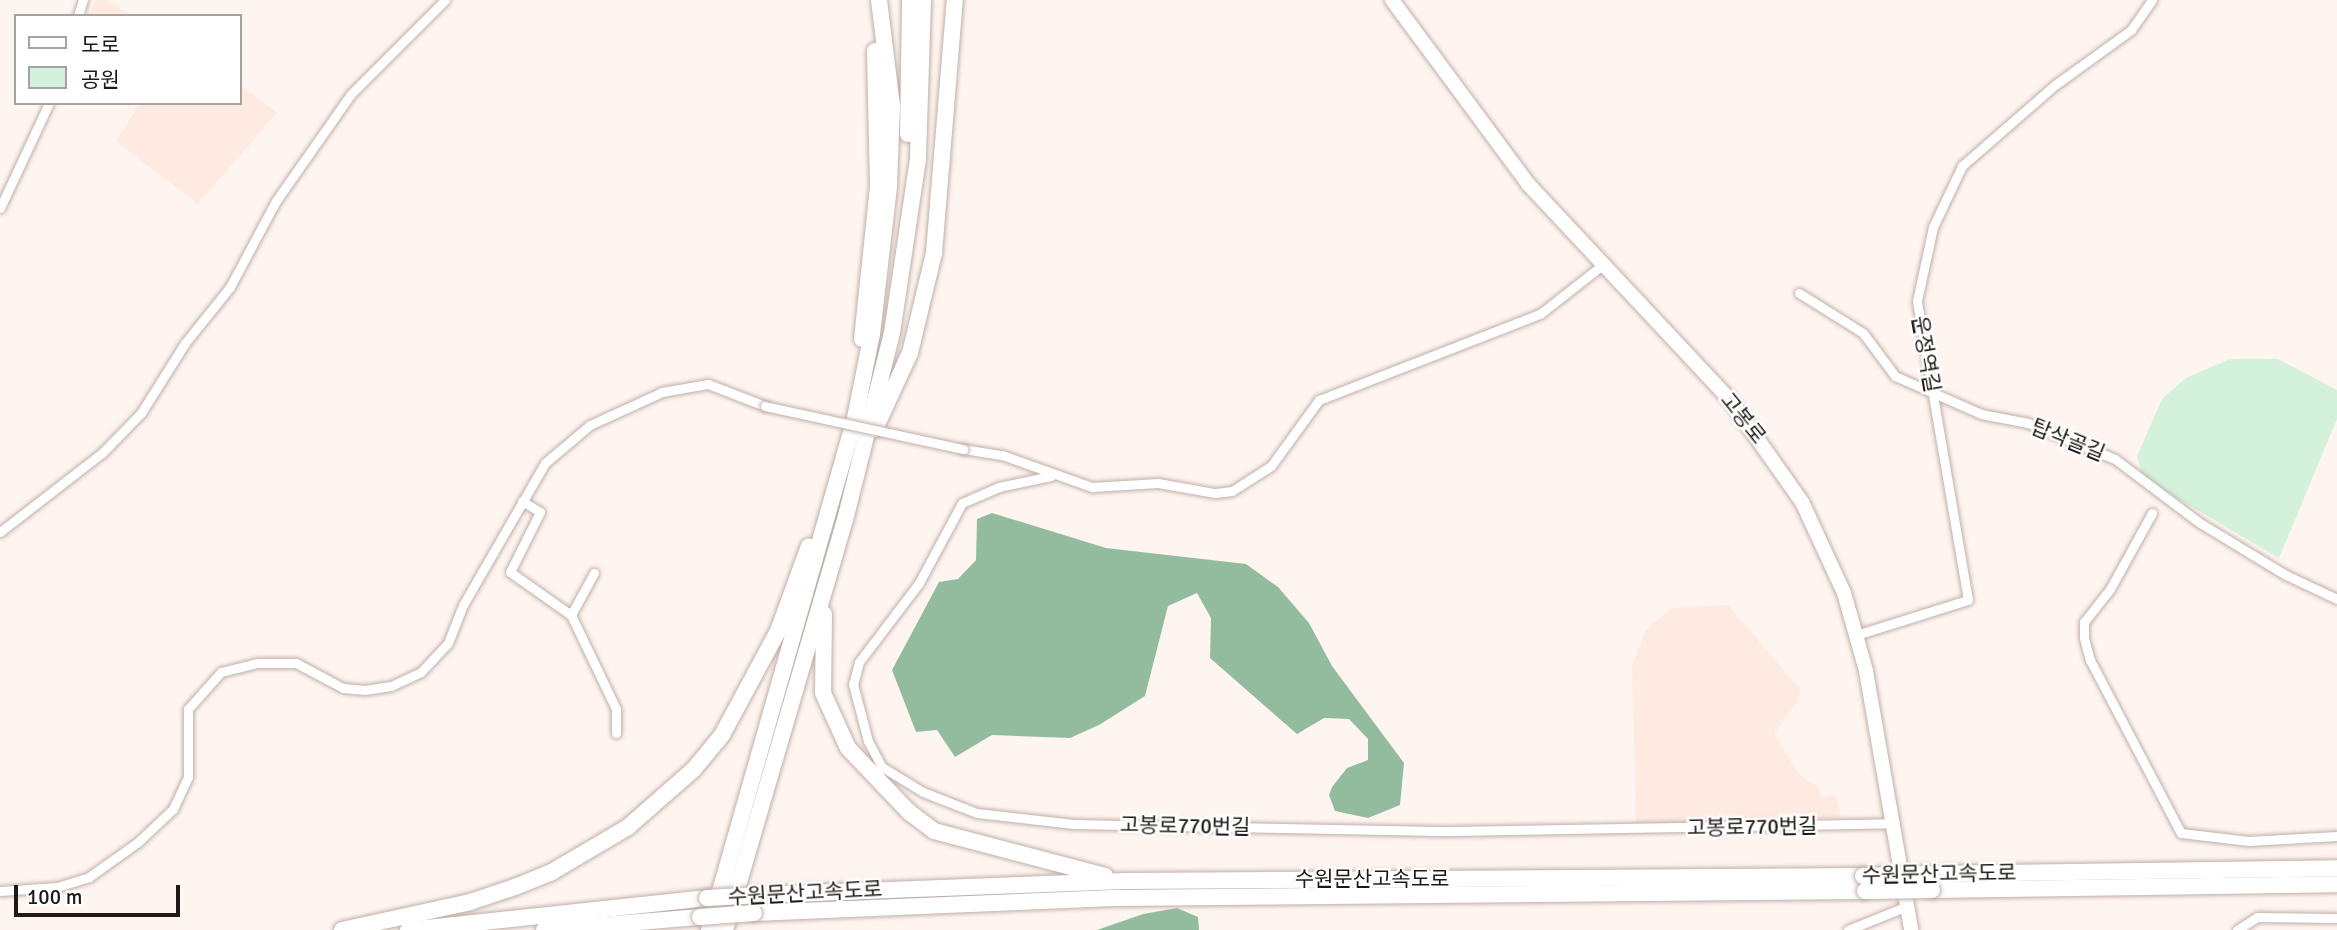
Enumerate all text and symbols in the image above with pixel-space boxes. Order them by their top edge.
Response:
legend [14,14,242,105]
text: 도로 [81,32,120,58]
text: 공원 [81,67,120,93]
street label: 운정역길 [1907,314,1945,394]
street label: 고봉로 [1715,388,1771,448]
street label: 탑삭골길 [2027,414,2109,466]
street label: 고봉로770번길 [1119,812,1251,840]
street label: 고봉로770번길 [1686,813,1818,841]
street label: 수원문산고속도로 [1862,860,2016,888]
street label: 수원문산고속도로 [1295,866,1449,892]
scale bar [18,870,184,914]
street label: 수원문산고속도로 [727,876,883,910]
text: 100 m [27,884,82,910]

